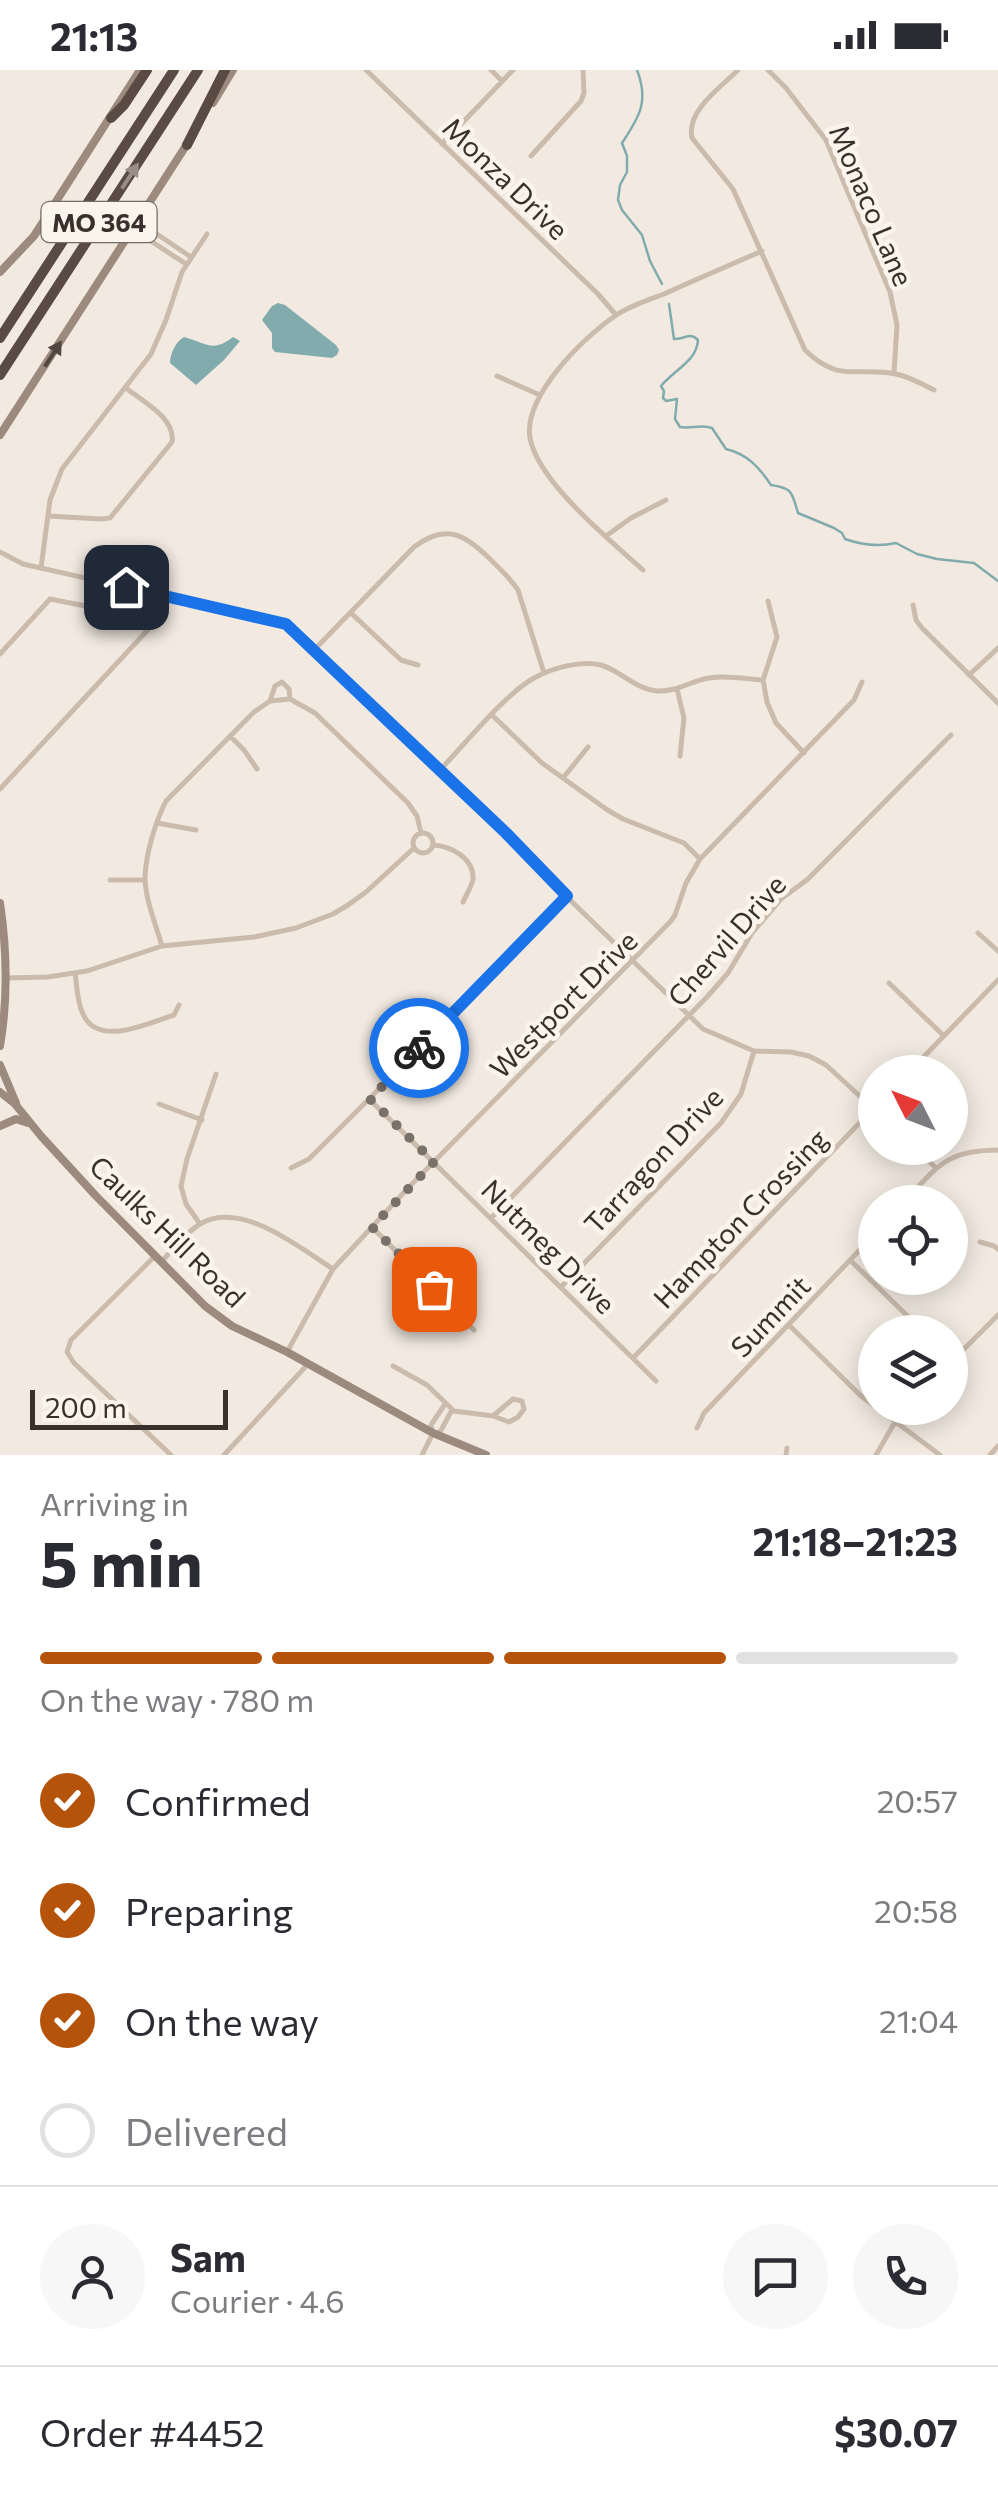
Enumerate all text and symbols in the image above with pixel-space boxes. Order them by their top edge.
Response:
text: 21:13 [50,12,138,59]
street label: Monza Drive [436,110,576,246]
street label: Monaco Lane [823,119,921,291]
one-way arrow [120,162,138,189]
road number: MO 364 [42,202,156,242]
one-way arrow [44,340,62,368]
pin [84,545,169,630]
icon: home [99,560,154,615]
street label: Chervil Drive [660,867,792,1013]
street label: Westport Drive [482,923,644,1085]
courier [369,998,469,1098]
icon: bike [392,1021,447,1076]
north arrow [858,1055,968,1165]
map controls [858,1055,968,1425]
street label: Tarragon Drive [577,1080,729,1240]
street label: Hampton Crossing [646,1121,834,1315]
street label: Caulks Hill Road [83,1148,253,1314]
street label: Nutmeg Drive [475,1172,623,1320]
button: locate [858,1185,968,1295]
pin [392,1247,477,1332]
icon: bag [407,1262,462,1317]
street label: Summit [723,1268,817,1364]
button: layers [858,1315,968,1425]
scale bar [30,1385,228,1430]
text: 200 m [45,1390,127,1424]
text: Arriving in [40,1483,189,1523]
text: 21:18–21:23 [752,1517,958,1564]
text: 5 min [40,1521,203,1600]
text: On the way · 780 m [40,1679,314,1719]
icon: check [40,1773,95,1828]
text: Confirmed [125,1777,311,1824]
text: 20:57 [877,1780,958,1820]
icon: check [40,1883,95,1938]
text: Preparing [125,1887,293,1934]
text: 20:58 [874,1890,958,1930]
icon: check [40,1993,95,2048]
text: On the way [125,1997,319,2044]
text: 21:04 [879,2000,958,2040]
text: Delivered [125,2107,288,2154]
button: person [40,2224,145,2329]
button: chat [723,2224,828,2329]
button: phone [853,2224,958,2329]
text: Sam [170,2233,246,2280]
text: Courier · 4.6 [170,2280,345,2320]
text: Order #4452 [40,2408,264,2455]
text: $30.07 [834,2408,958,2455]

